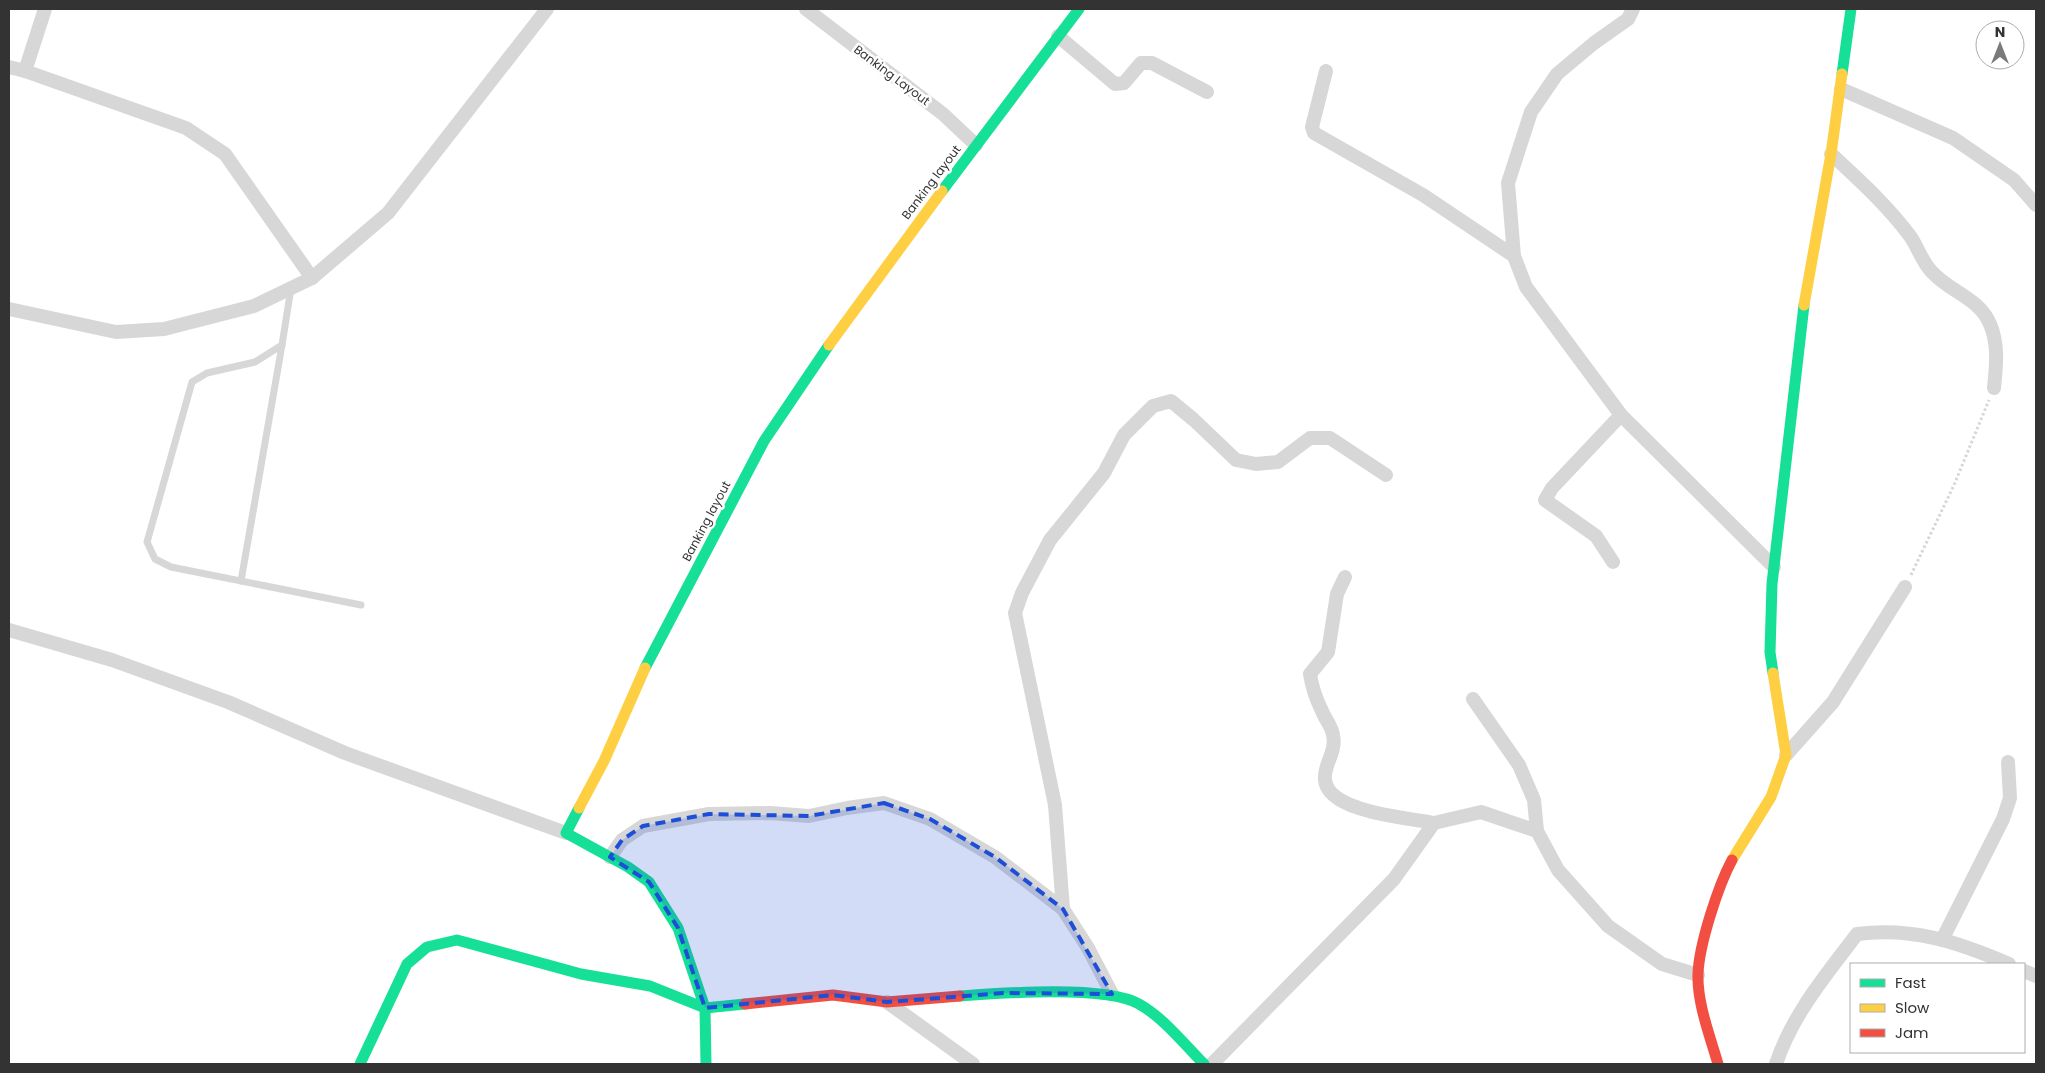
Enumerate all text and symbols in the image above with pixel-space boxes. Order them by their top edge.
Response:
north arrow [1975,20,2025,70]
text: N [1995,22,2005,42]
street label: Banking Layout [851,41,933,109]
street label: Banking layout [897,141,965,223]
street label: Banking layout [678,478,734,564]
legend [1850,963,2025,1053]
text: Fast [1895,972,1926,993]
text: Slow [1895,997,1930,1018]
text: Jam [1895,1022,1929,1043]

